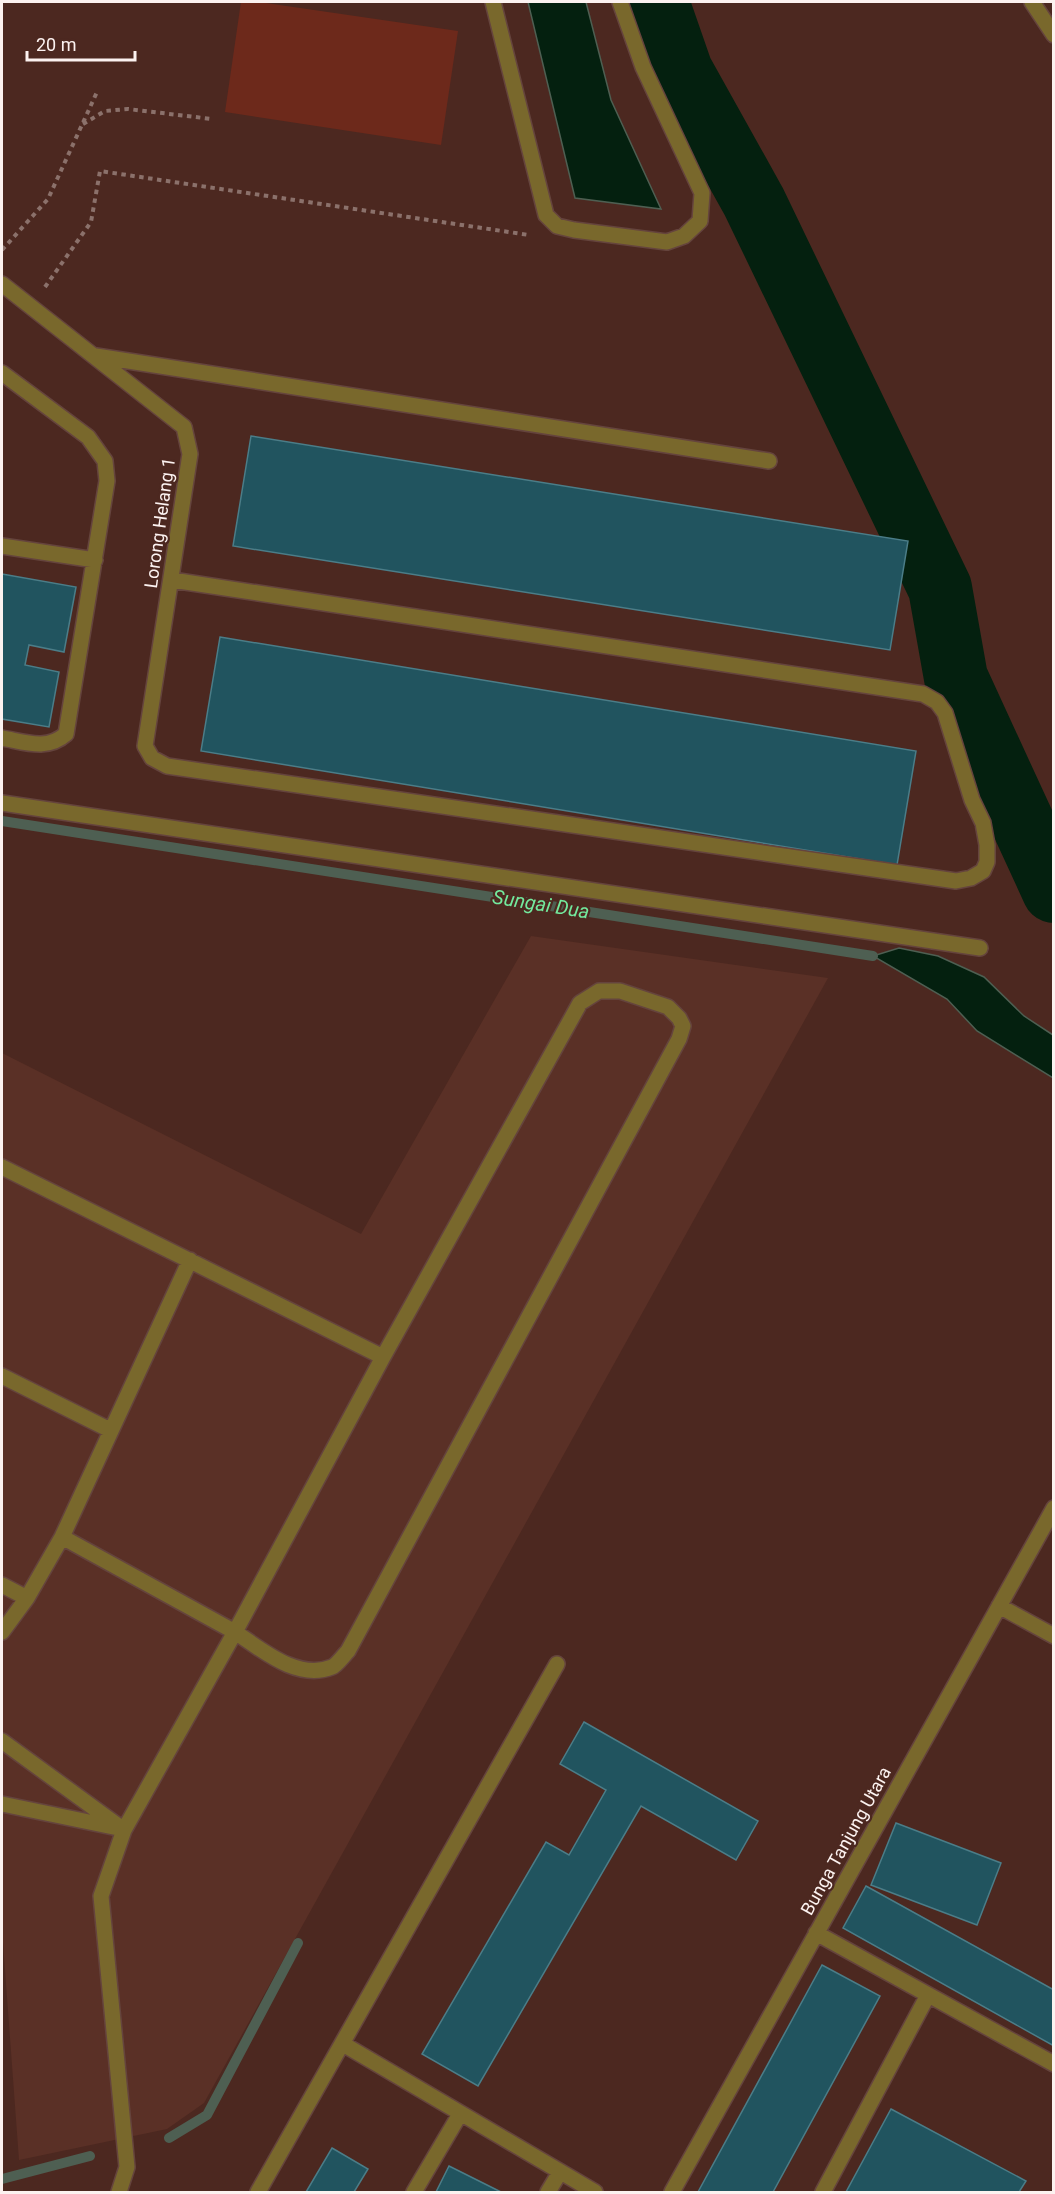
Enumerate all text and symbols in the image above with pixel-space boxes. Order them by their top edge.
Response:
scale bar [27,24,135,62]
text: 20 m [36,34,76,55]
street label: Lorong Helang 1 [140,456,179,590]
water label: Sungai Dua [491,884,591,924]
street label: Bunga Tanjung Utara [796,1763,895,1919]

